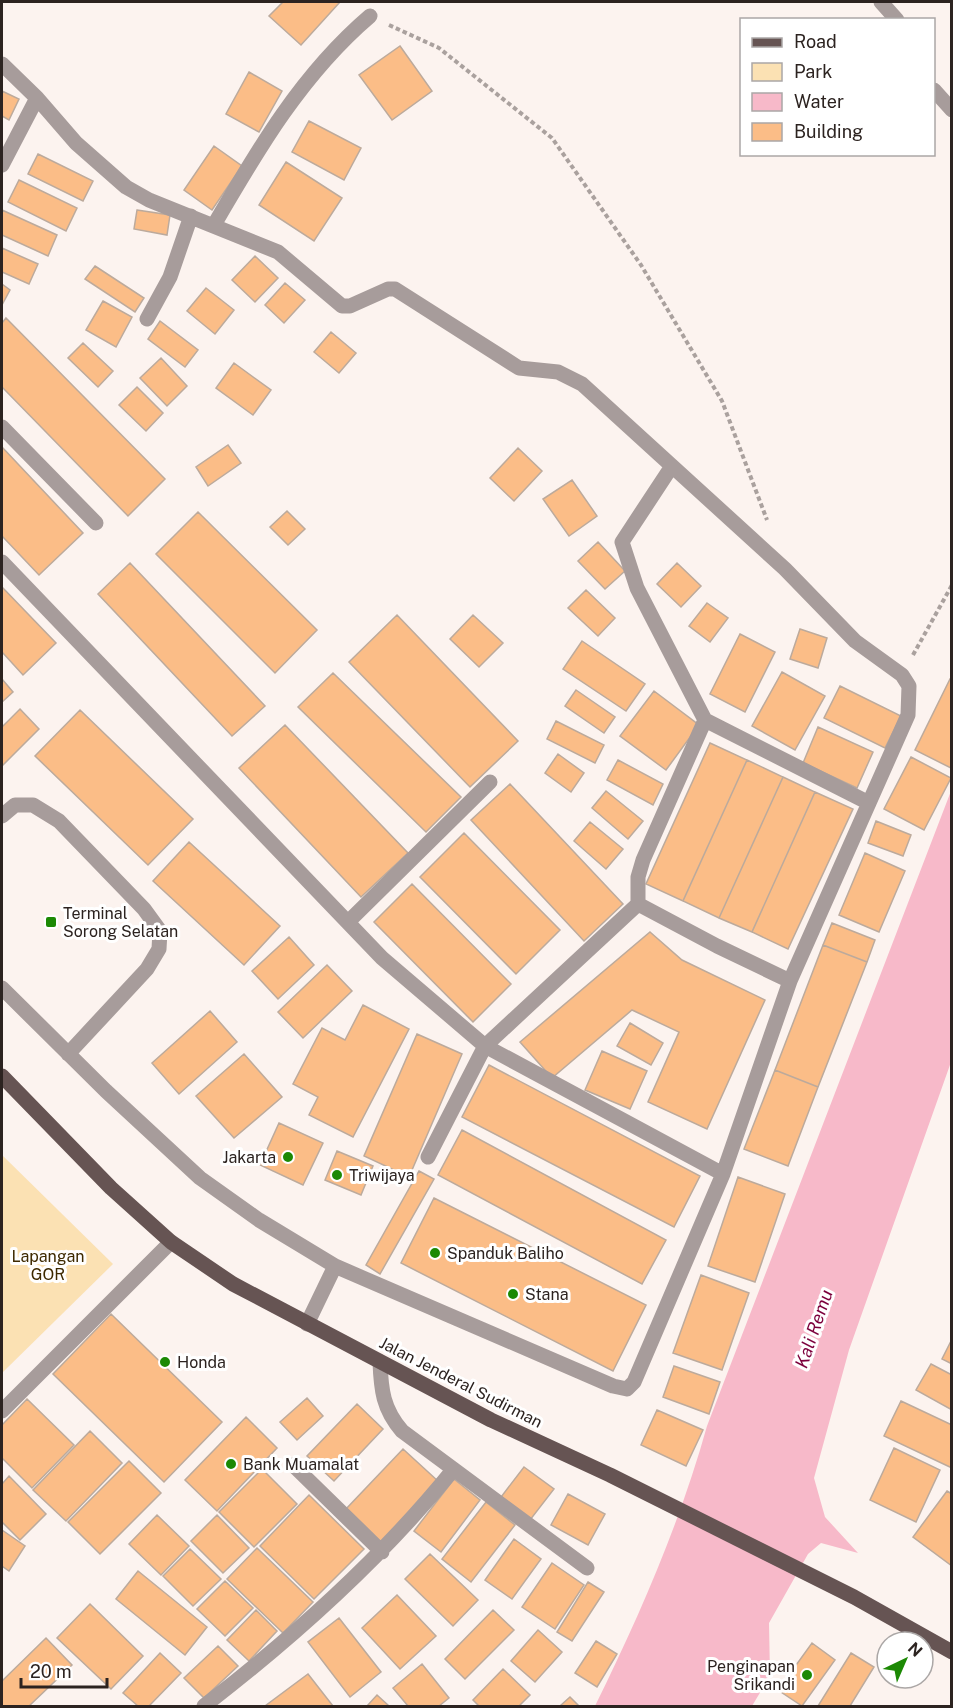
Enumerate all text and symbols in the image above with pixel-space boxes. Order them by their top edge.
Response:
legend [740,18,935,156]
text: Road [794,31,837,52]
text: Park [794,61,832,82]
text: Water [794,91,844,112]
text: Building [794,121,863,142]
place label: Terminal Sorong Selatan [63,904,178,941]
marker: Terminal Sorong Selatan [44,915,58,929]
place label: Jakarta [222,1148,276,1167]
marker: Jakarta [281,1150,295,1164]
place label: Triwijaya [349,1166,415,1185]
marker: Triwijaya [330,1168,344,1182]
place label: Spanduk Baliho [447,1244,564,1263]
marker: Spanduk Baliho [428,1246,442,1260]
park label: Lapangan GOR [11,1247,85,1284]
place label: Stana [525,1285,568,1304]
marker: Stana [506,1287,520,1301]
water label: Kali Remu [790,1287,837,1371]
street label: Jalan Jenderal Sudirman [376,1333,545,1432]
place label: Honda [177,1353,226,1372]
marker: Honda [158,1355,172,1369]
place label: Bank Muamalat [243,1455,359,1474]
marker: Bank Muamalat [224,1457,238,1471]
north arrow [875,1630,935,1690]
text: N [904,1638,926,1661]
scale bar [21,1651,106,1689]
place label: Penginapan Srikandi [707,1657,795,1694]
text: 20 m [30,1661,72,1682]
marker: Penginapan Srikandi [800,1668,814,1682]

